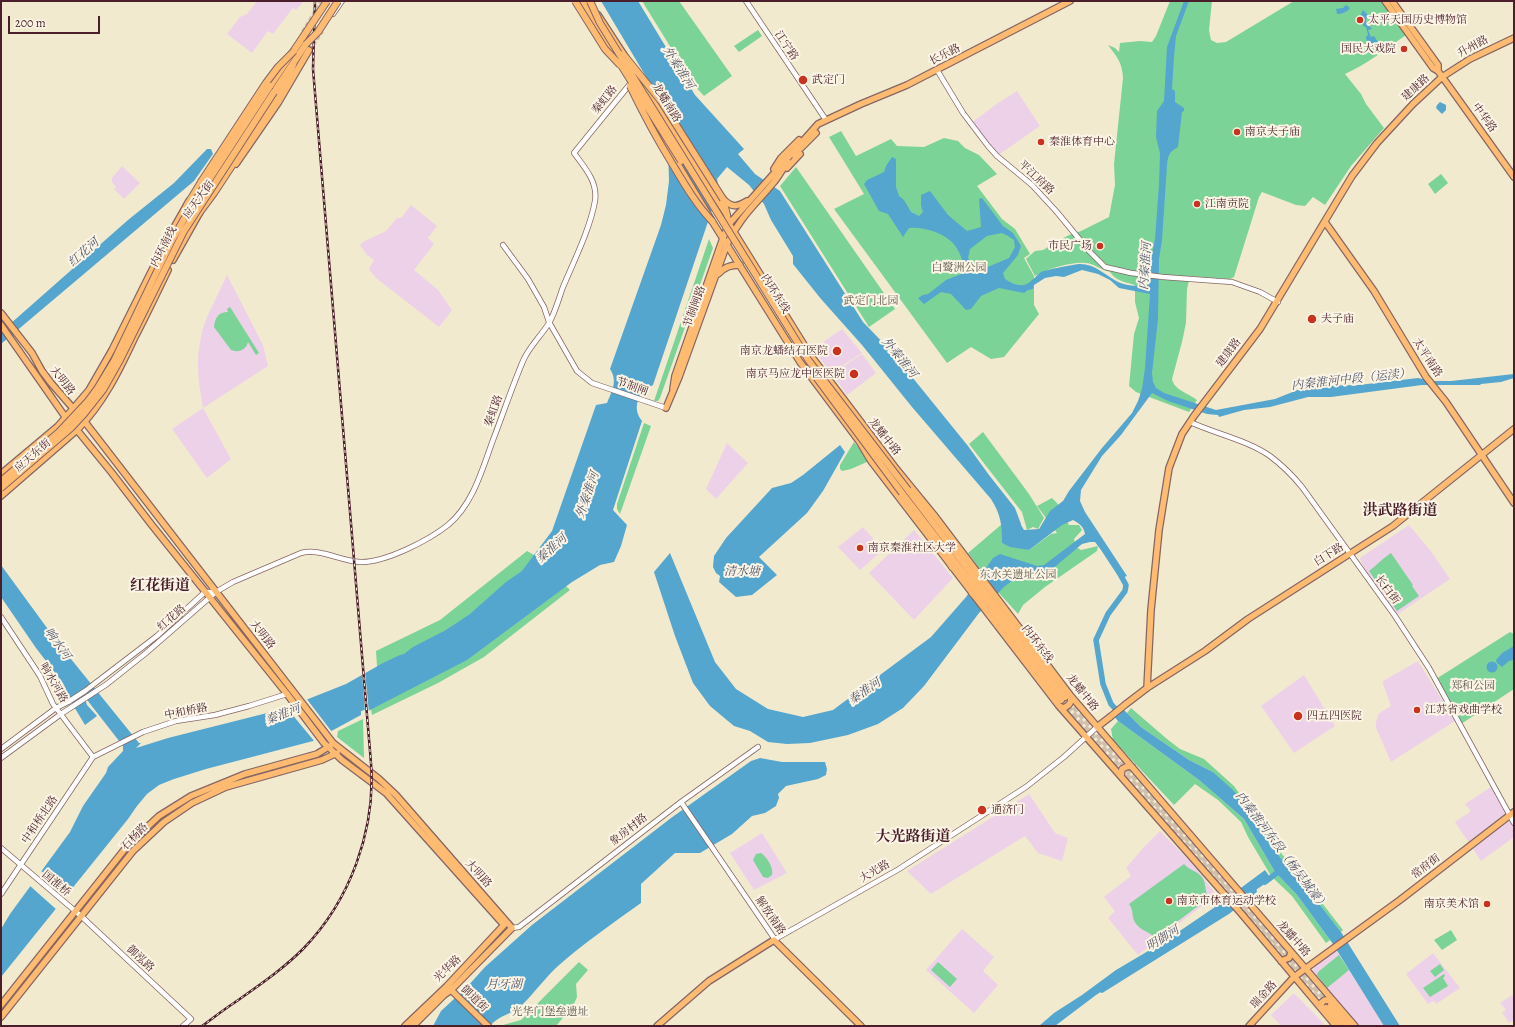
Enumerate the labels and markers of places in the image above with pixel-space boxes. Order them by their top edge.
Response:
place label: 太平天国历史博物馆 [1368,13,1467,27]
marker: 太平天国历史博物馆 [1355,15,1365,25]
place label: 国民大戏院 [1341,42,1396,56]
marker: 国民大戏院 [1399,44,1409,54]
place label: 武定门 [812,73,845,87]
marker: 武定门 [797,74,809,86]
place label: 南京夫子庙 [1245,125,1300,139]
marker: 南京夫子庙 [1232,127,1242,137]
place label: 秦淮体育中心 [1049,135,1115,149]
marker: 秦淮体育中心 [1036,137,1046,147]
place label: 江南贡院 [1205,197,1249,211]
marker: 江南贡院 [1192,199,1202,209]
place label: 市民广场 [1048,239,1092,253]
marker: 市民广场 [1095,241,1105,251]
place label: 夫子庙 [1321,312,1354,326]
marker: 夫子庙 [1306,313,1318,325]
place label: 南京龙蟠结石医院 [740,344,828,358]
marker: 南京龙蟠结石医院 [831,345,843,357]
place label: 南京马应龙中医医院 [746,367,845,381]
marker: 南京马应龙中医医院 [848,368,860,380]
place label: 南京秦淮社区大学 [868,541,956,555]
marker: 南京秦淮社区大学 [855,543,865,553]
place label: 江苏省戏曲学校 [1425,703,1502,717]
marker: 江苏省戏曲学校 [1412,705,1422,715]
place label: 四五四医院 [1307,709,1362,723]
marker: 四五四医院 [1292,710,1304,722]
place label: 通济门 [991,803,1024,817]
marker: 通济门 [976,804,988,816]
place label: 南京市体育运动学校 [1177,894,1276,908]
marker: 南京市体育运动学校 [1164,896,1174,906]
place label: 南京美术馆 [1424,897,1479,911]
marker: 南京美术馆 [1482,899,1492,909]

